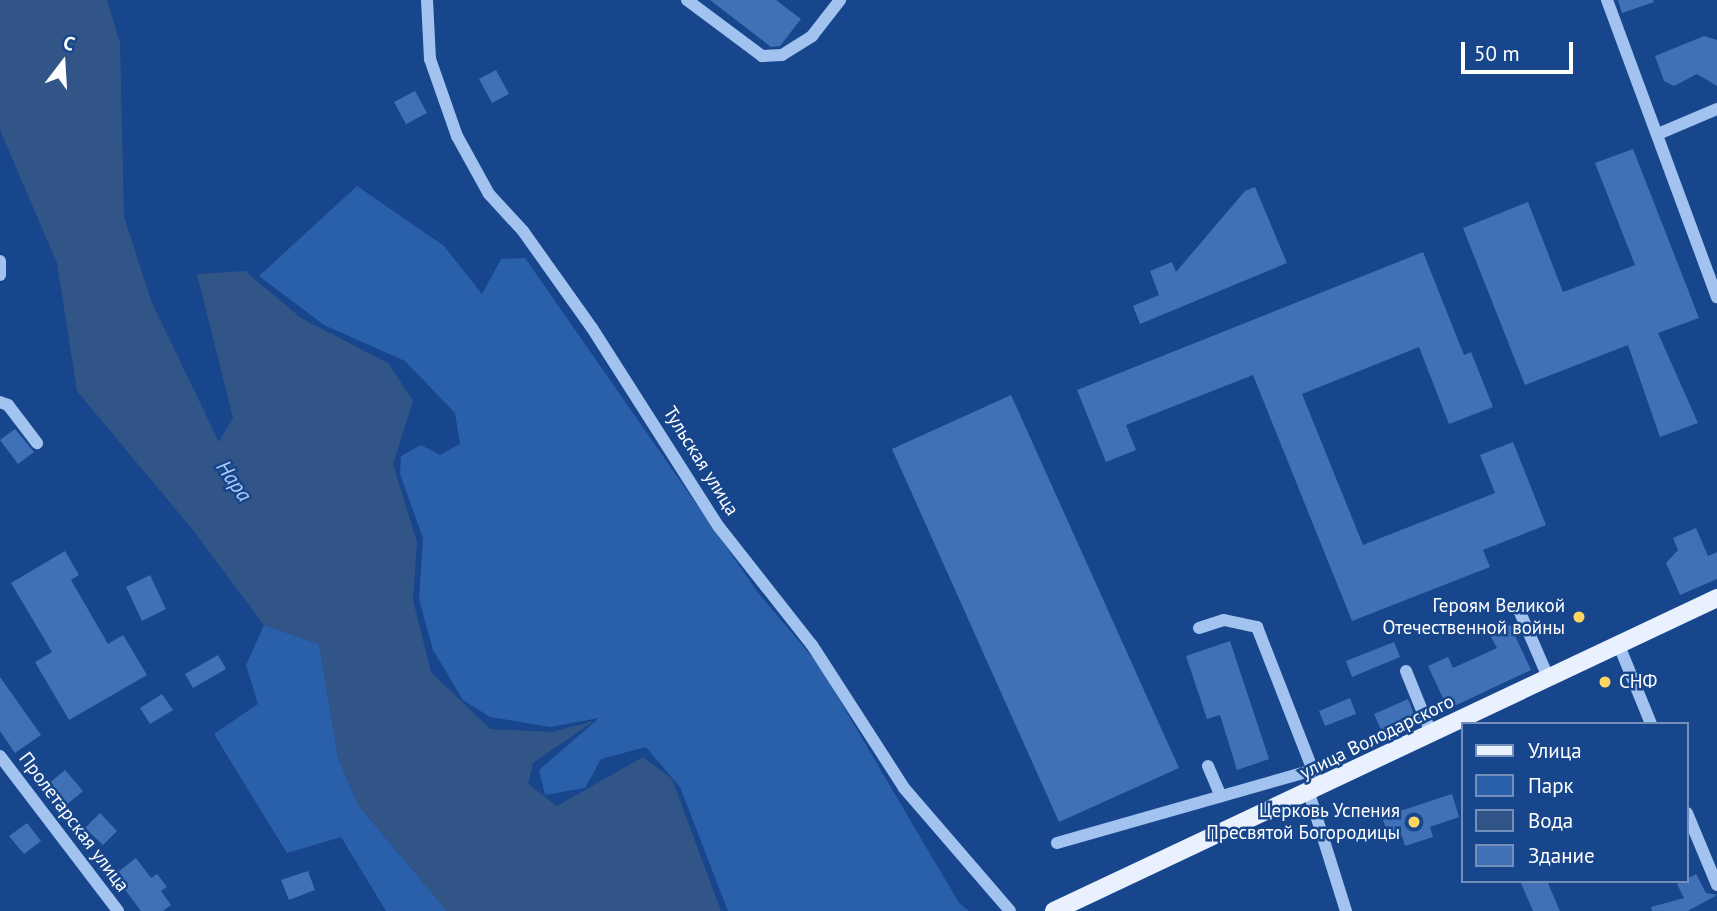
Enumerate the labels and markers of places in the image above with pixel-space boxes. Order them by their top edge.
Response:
place label: Героям Великой Отечественной войны [1382,595,1565,639]
marker: Героям Великой Отечественной войны [1571,609,1587,625]
place label: СНФ [1619,671,1657,693]
marker: СНФ [1597,674,1613,690]
place label: Церковь Успения Пресвятой Богородицы [1206,800,1400,844]
marker: Церковь Успения Пресвятой Богородицы [1406,814,1422,830]

